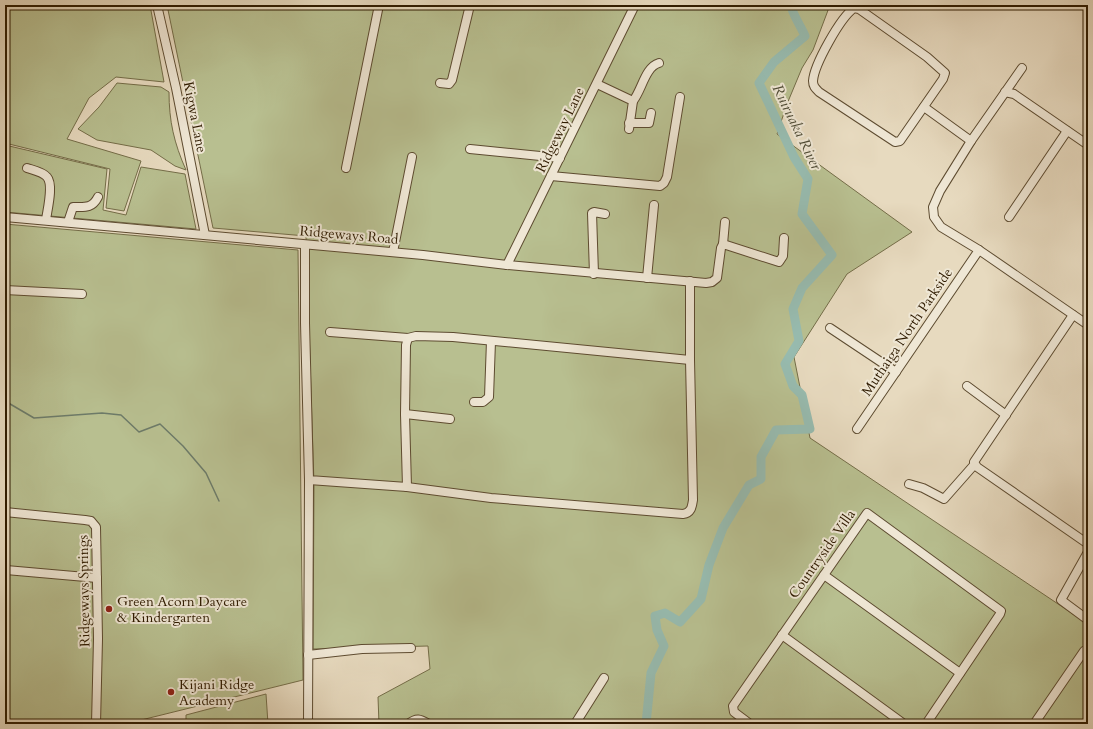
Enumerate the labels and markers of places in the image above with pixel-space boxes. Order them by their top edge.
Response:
place label: Green Acorn Daycare & Kindergarten [117,592,247,627]
marker: Green Acorn Daycare & Kindergarten [104,604,114,614]
place label: Kijani Ridge Academy [179,675,254,710]
marker: Kijani Ridge Academy [166,687,176,697]

